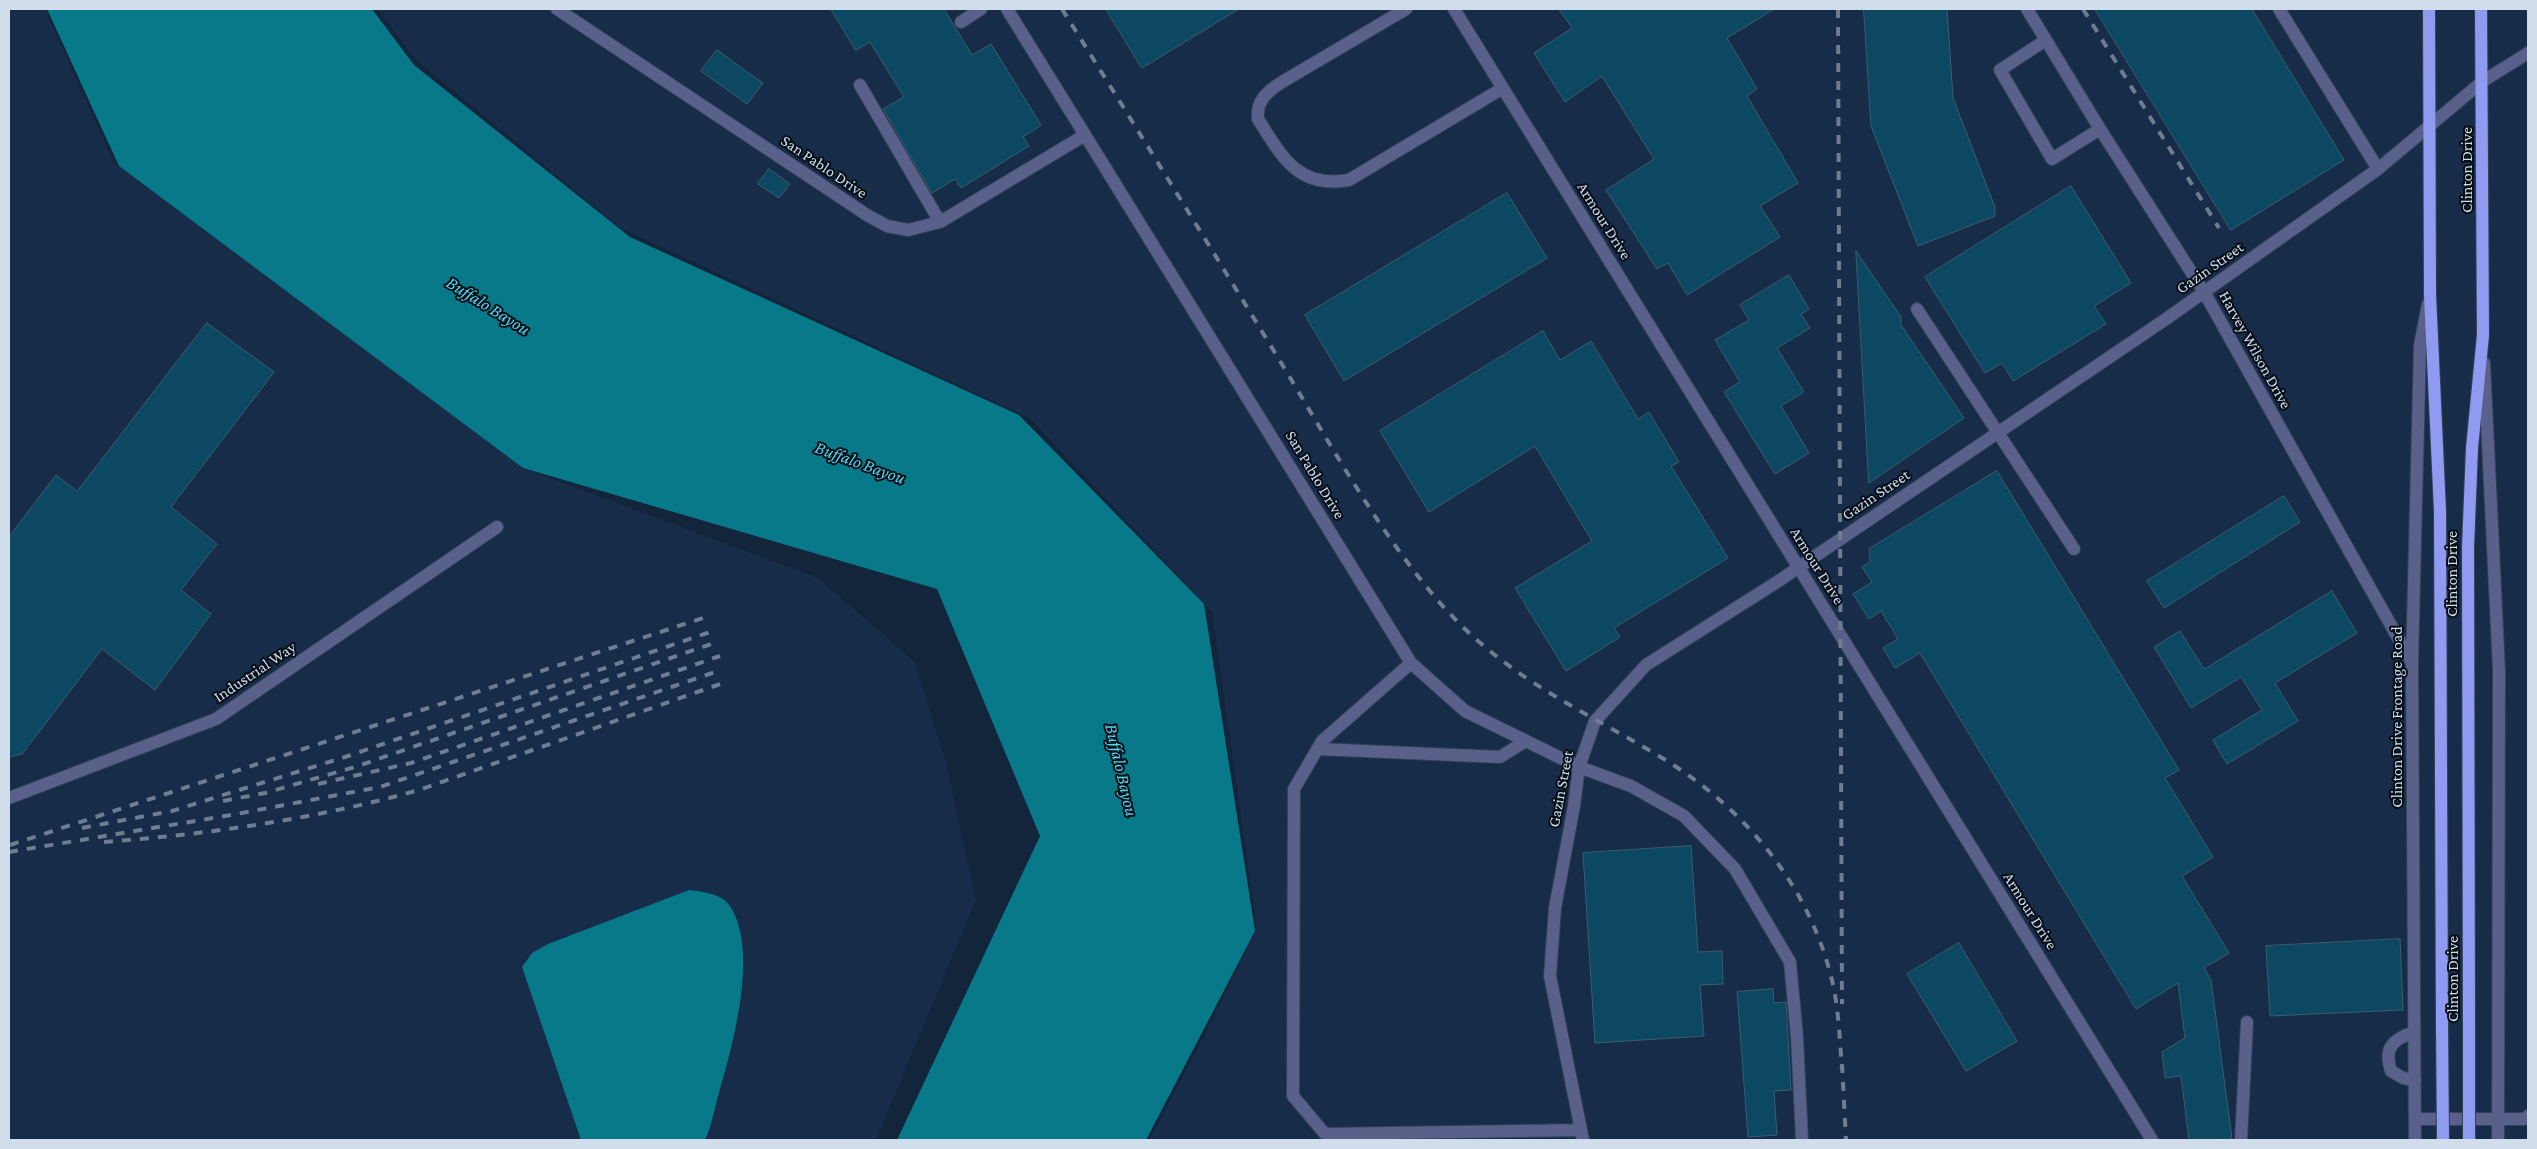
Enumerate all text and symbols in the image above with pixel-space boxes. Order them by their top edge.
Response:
street label: Clinton Drive [2457,127,2477,213]
street label: San Pablo Drive [777,131,871,203]
street label: Armour Drive [1573,179,1635,263]
street label: Gazin Street [2173,238,2247,298]
water label: Buffalo Bayou [442,272,534,340]
street label: Harvey Wilson Drive [2215,288,2295,412]
street label: San Pablo Drive [1281,427,1349,523]
water label: Buffalo Bayou [812,437,908,489]
street label: Gazin Street [1838,465,1914,525]
street label: Armour Drive [1786,524,1848,608]
street label: Clinton Drive [2442,531,2462,617]
street label: Clinton Drive Frontage Road [2387,626,2407,808]
street label: Industrial Way [210,637,300,707]
water label: Buffalo Bayou [1100,722,1142,818]
street label: Gazin Street [1544,749,1578,829]
street label: Armour Drive [1999,869,2061,953]
street label: Clinton Drive [2443,936,2463,1022]

